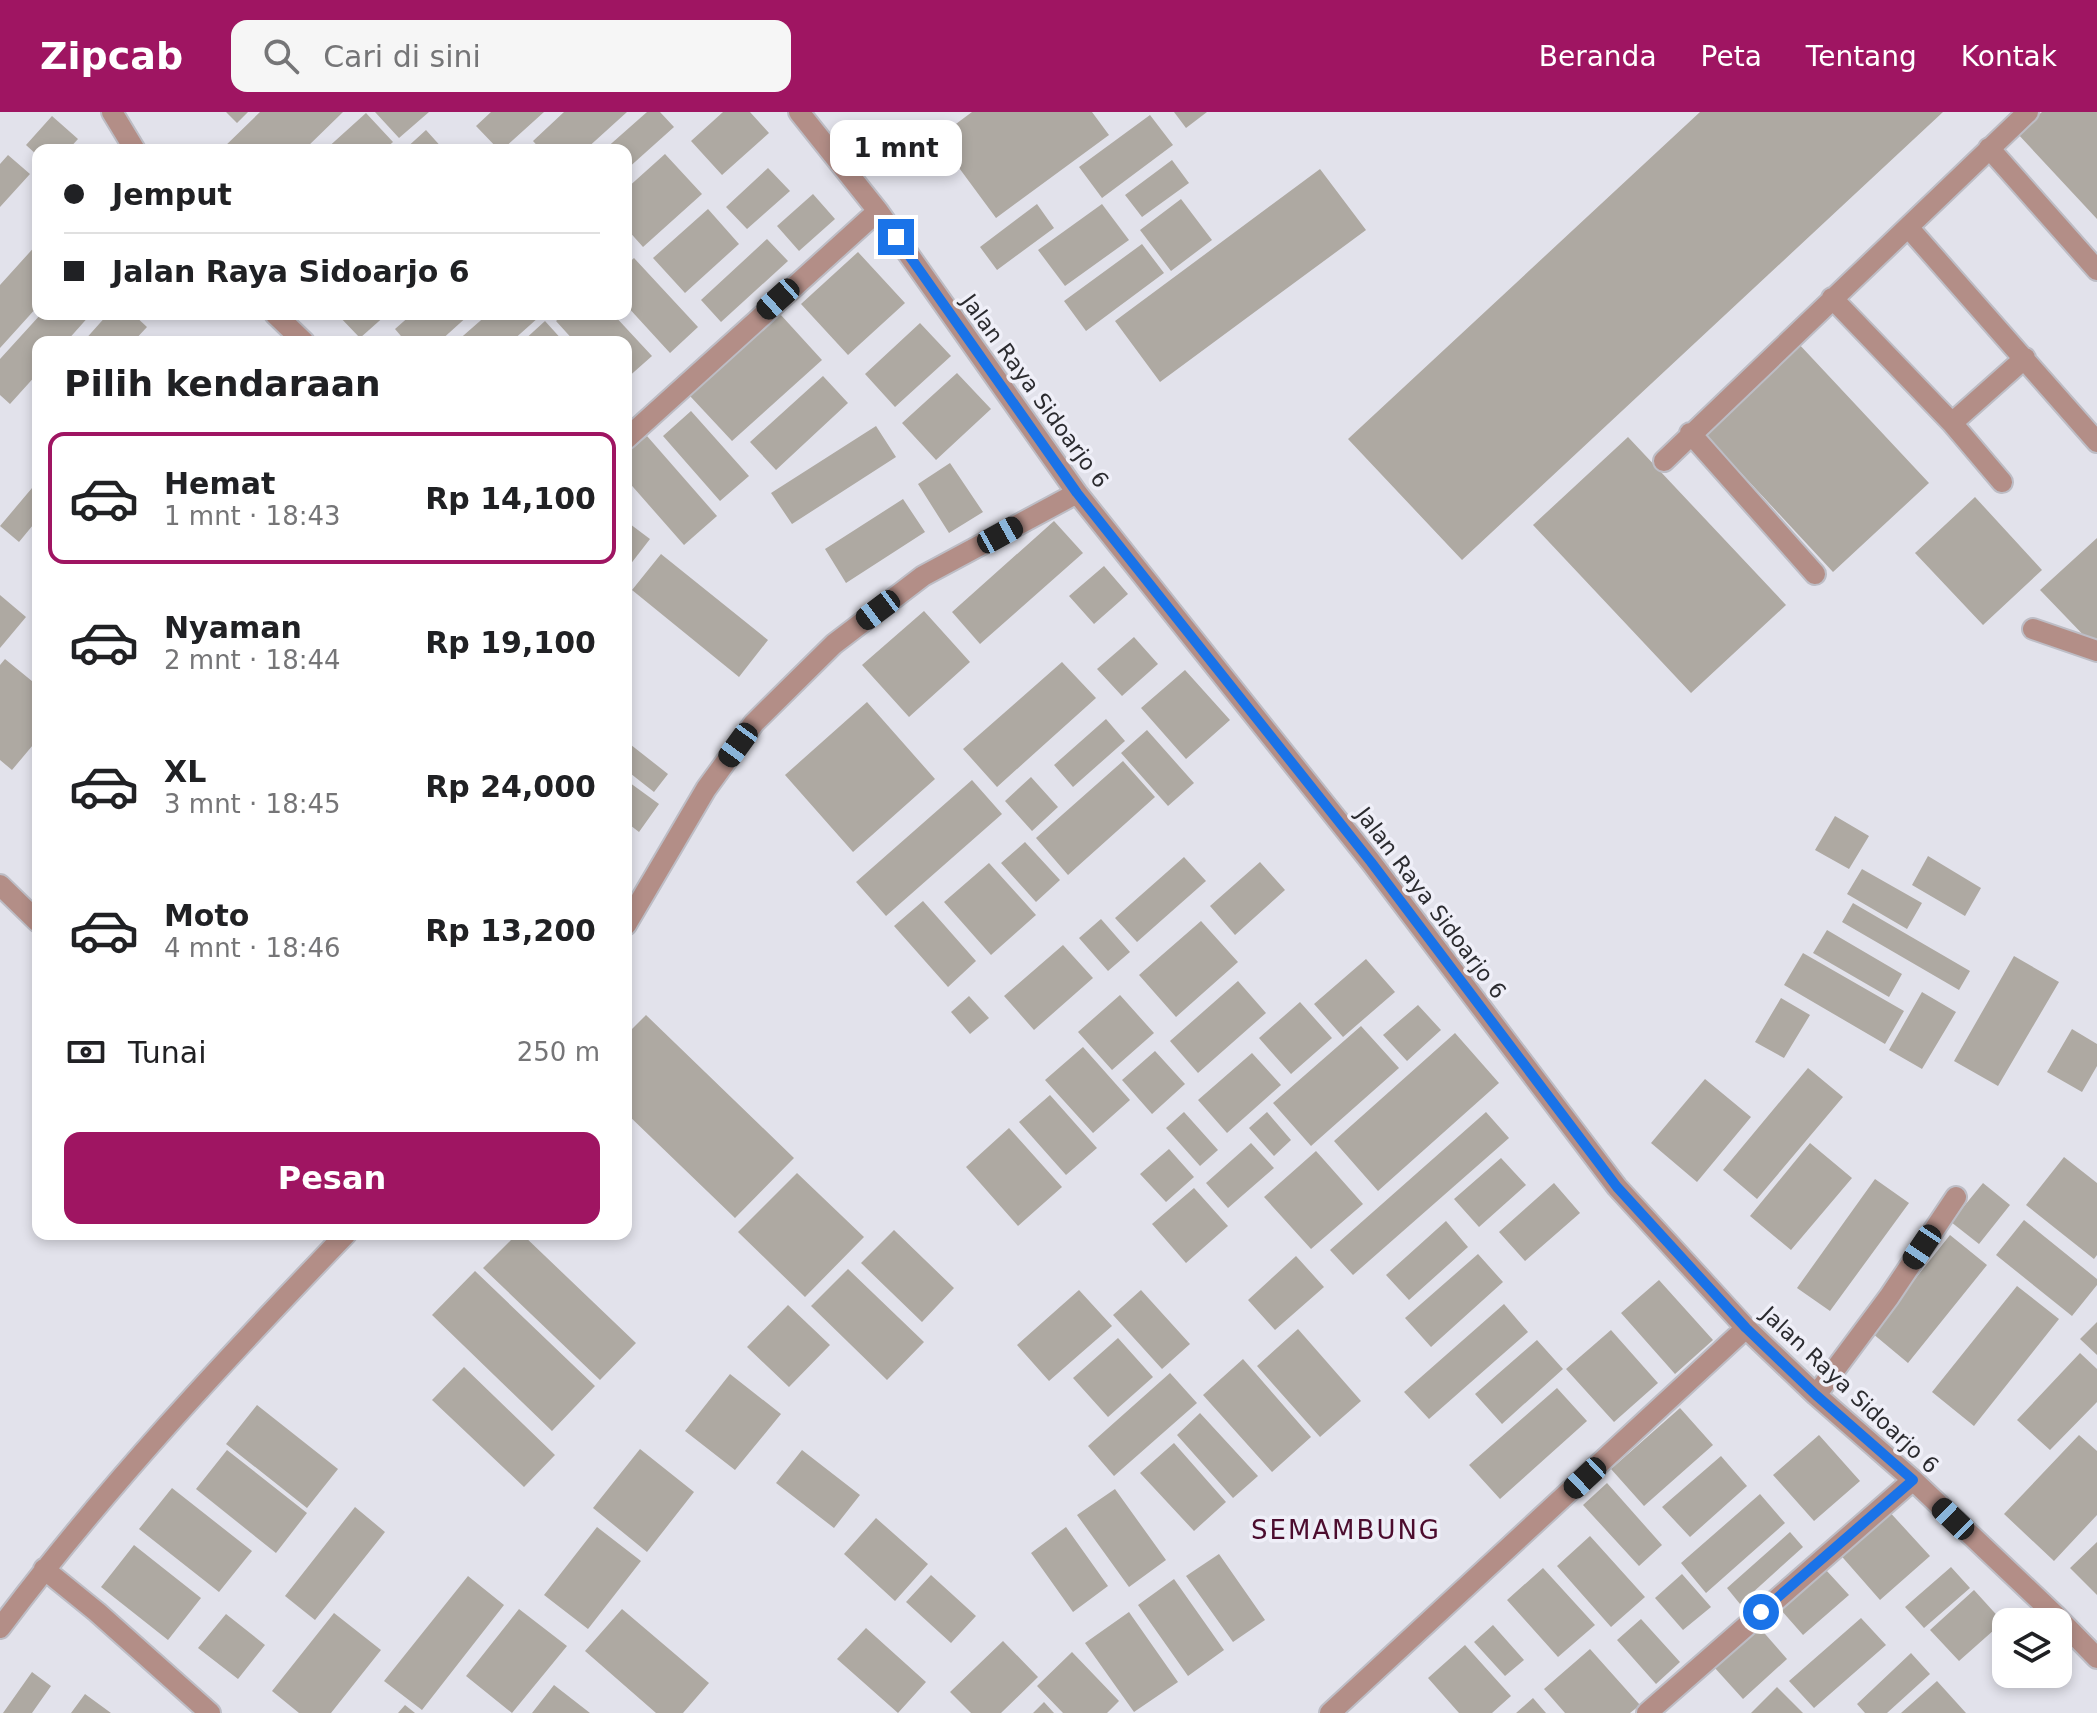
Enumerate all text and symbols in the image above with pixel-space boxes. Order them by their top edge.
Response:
search box [231,20,791,92]
text: Zipcab [40,34,183,78]
icon: search [259,34,303,78]
text: Cari di sini [323,39,481,74]
text: Beranda [1539,40,1657,73]
text: Peta [1701,40,1762,73]
text: Tentang [1806,40,1917,73]
text: Kontak [1961,40,2057,73]
callout: 1 mnt [830,121,962,177]
text: 1 mnt [853,133,939,163]
text: Jemput [112,177,232,212]
route end [878,219,914,255]
text: Jalan Raya Sidoarjo 6 [112,254,470,289]
car [752,274,804,324]
street label: Jalan Raya Sidoarjo 6 [955,288,1114,493]
text: Pilih kendaraan [64,363,381,404]
icon: car [68,462,140,534]
text: Hemat [164,466,275,501]
text: Rp 14,100 [425,481,596,516]
text: 1 mnt · 18:43 [164,501,341,531]
car [973,513,1027,557]
car [852,586,904,634]
icon: car [68,606,140,678]
text: Nyaman [164,610,302,645]
text: Rp 19,100 [425,625,596,660]
text: 2 mnt · 18:44 [164,645,341,675]
car [714,719,762,771]
icon: car [68,750,140,822]
text: XL [164,754,206,789]
text: Rp 24,000 [425,769,596,804]
text: 3 mnt · 18:45 [164,789,341,819]
street label: Jalan Raya Sidoarjo 6 [1350,801,1511,1004]
icon: car [68,894,140,966]
text: Moto [164,898,249,933]
text: Rp 13,200 [425,913,596,948]
text: 4 mnt · 18:46 [164,933,341,963]
icon: cash [64,1030,108,1074]
text: Tunai [128,1035,207,1070]
text: 250 m [517,1037,600,1067]
button: Pesan [64,1132,600,1224]
car [1899,1220,1945,1274]
street label: Jalan Raya Sidoarjo 6 [1755,1300,1944,1479]
car [1559,1453,1611,1503]
car [1927,1494,1979,1544]
district label: SEMAMBUNG [1251,1515,1441,1545]
route start [1743,1594,1779,1630]
map controls [1992,1608,2072,1688]
button: layers [1992,1608,2072,1688]

